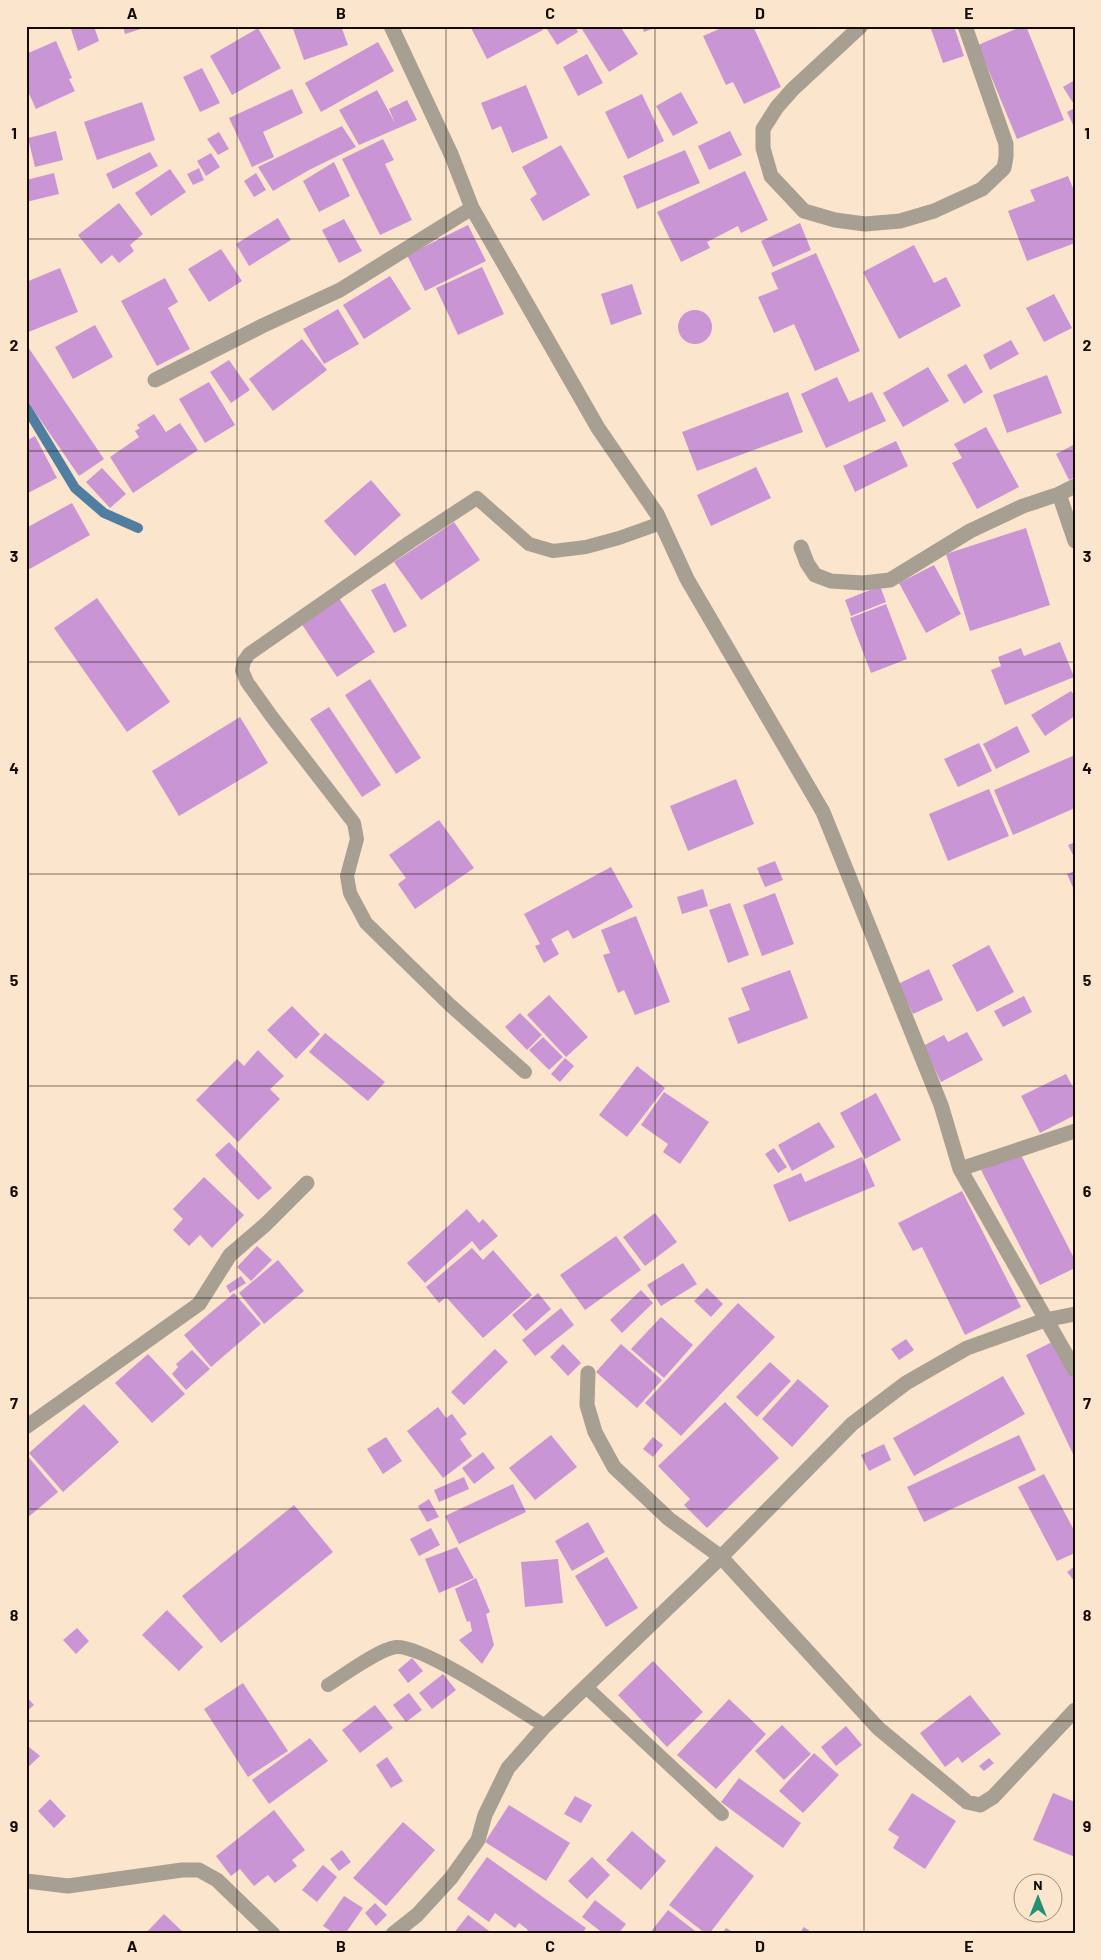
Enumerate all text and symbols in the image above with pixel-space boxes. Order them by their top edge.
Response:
text: A [127,3,138,22]
text: B [336,3,346,22]
text: C [545,3,555,22]
text: D [755,3,765,22]
text: E [964,3,974,22]
text: 1 [11,123,17,142]
text: 1 [1084,123,1090,142]
text: 2 [10,335,19,354]
text: 2 [1083,335,1092,354]
text: 3 [10,546,18,565]
text: 3 [1083,546,1091,565]
text: 4 [9,758,19,777]
text: 4 [1082,758,1092,777]
text: 5 [10,970,19,989]
text: 5 [1083,970,1092,989]
text: 6 [10,1181,19,1200]
text: 6 [1083,1181,1092,1200]
text: 7 [10,1393,18,1412]
text: 7 [1083,1393,1091,1412]
text: 8 [10,1605,19,1624]
text: 8 [1083,1605,1092,1624]
text: 9 [10,1816,18,1835]
text: 9 [1083,1816,1091,1835]
north arrow [1014,1872,1064,1922]
text: N [1033,1876,1043,1893]
text: A [127,1936,138,1955]
text: B [336,1936,346,1955]
text: C [545,1936,555,1955]
text: D [755,1936,765,1955]
text: E [964,1936,974,1955]

